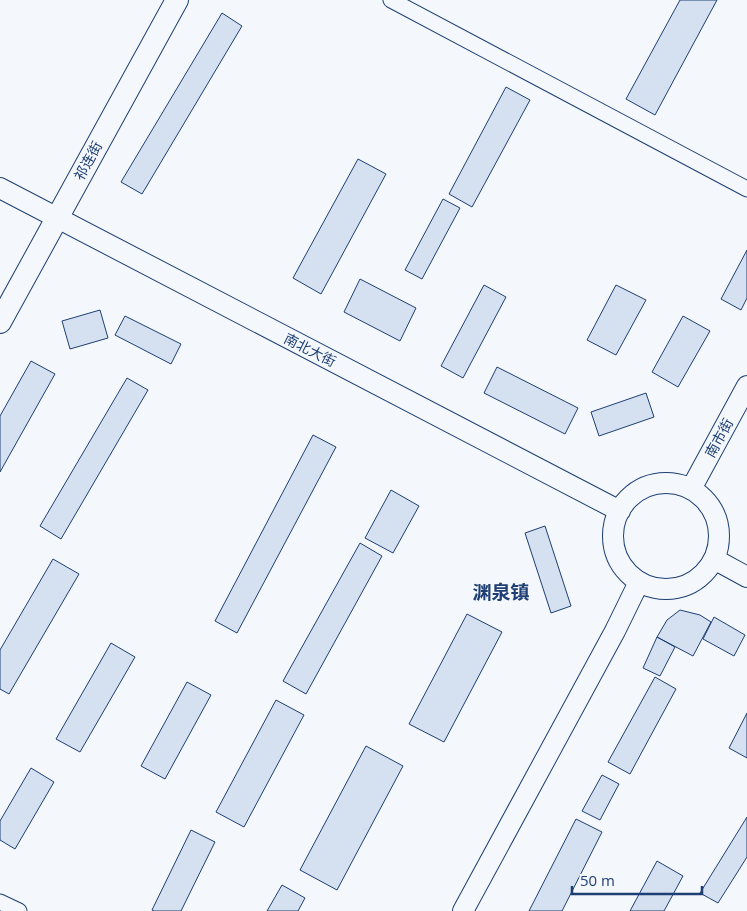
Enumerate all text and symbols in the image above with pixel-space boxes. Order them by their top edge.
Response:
street label: 祁连街 [69,138,106,184]
street label: 南北大街 [281,328,339,371]
street label: 南市街 [700,415,737,461]
district label: 渊泉镇 [472,579,530,605]
scale bar [572,864,702,896]
text: 50 m [580,870,615,890]

